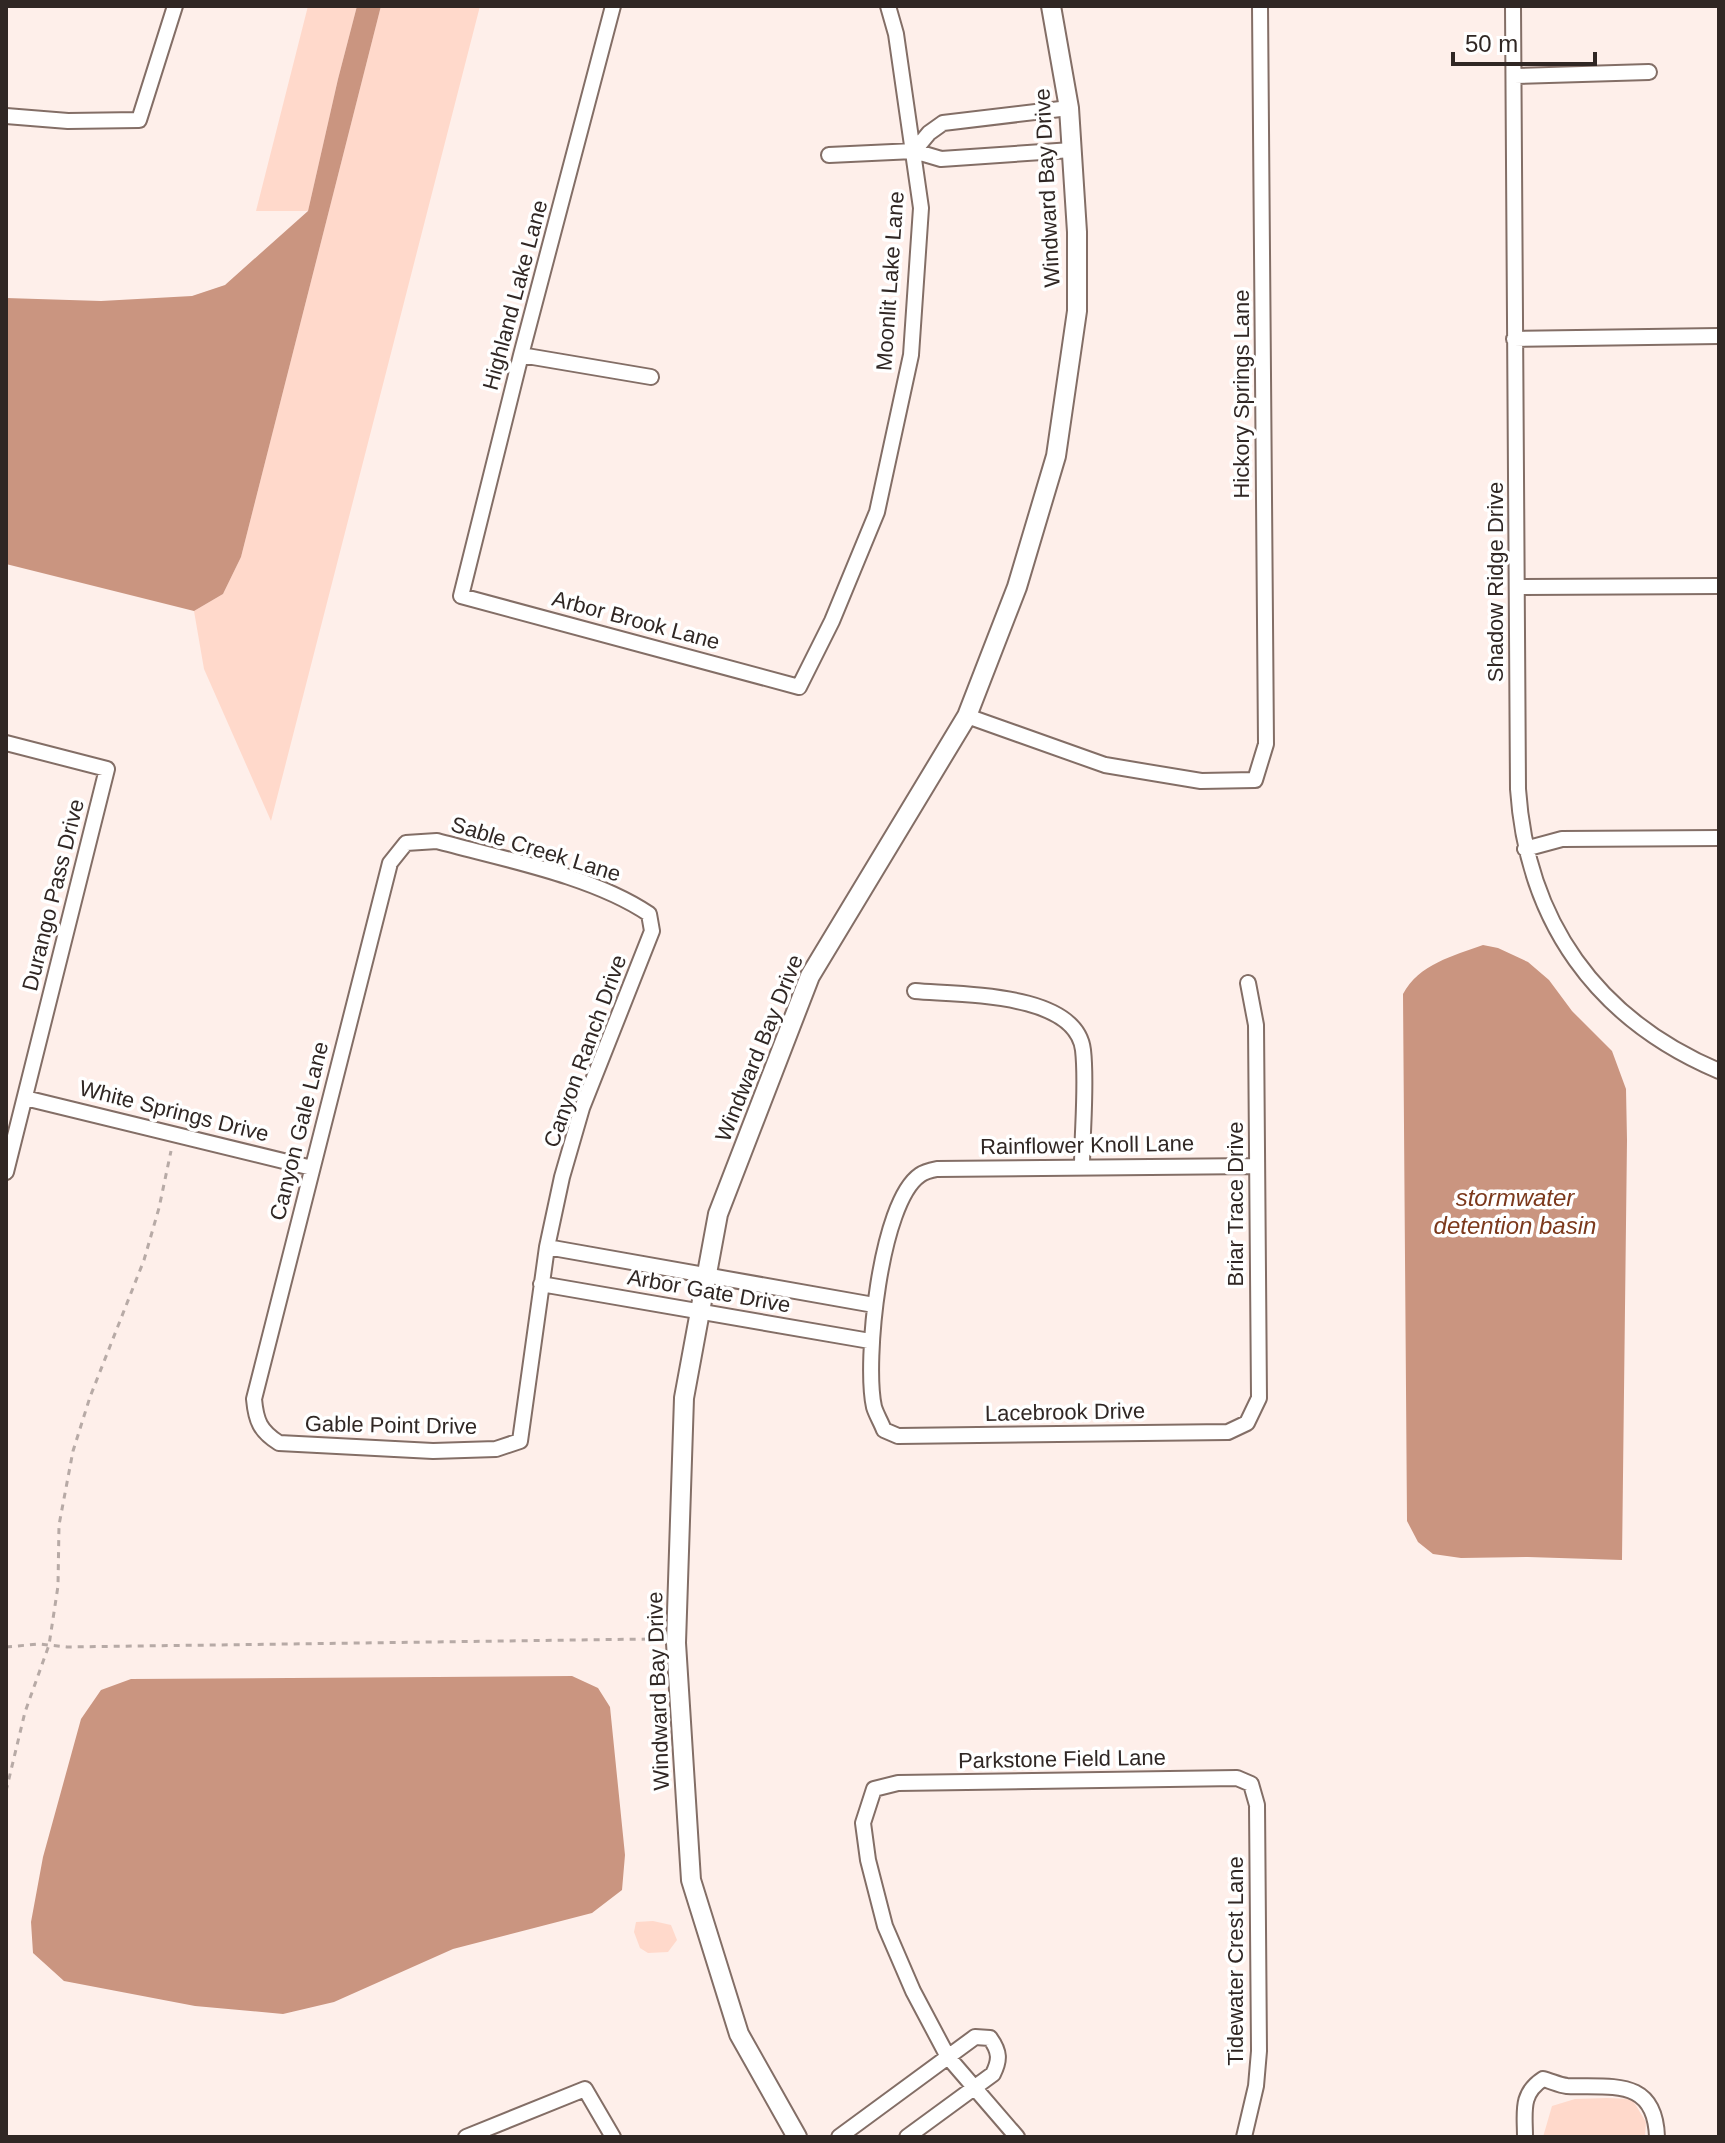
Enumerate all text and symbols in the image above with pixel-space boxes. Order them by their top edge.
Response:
scale bar [1453,16,1595,66]
text: 50 m [1465,30,1518,57]
street label: Windward Bay Drive [1029,88,1065,288]
street label: Moonlit Lake Lane [871,190,909,372]
street label: Highland Lake Lane [478,197,552,393]
street label: Hickory Springs Lane [1229,289,1254,499]
street label: Shadow Ridge Drive [1483,482,1508,682]
street label: Arbor Brook Lane [549,586,723,654]
street label: Durango Pass Drive [17,796,89,994]
street label: Sable Creek Lane [448,811,624,887]
street label: Canyon Ranch Drive [539,951,631,1151]
street label: Windward Bay Drive [710,951,808,1145]
street label: Canyon Gale Lane [265,1039,333,1223]
street label: White Springs Drive [77,1075,271,1147]
street label: Briar Trace Drive [1223,1121,1248,1287]
street label: Rainflower Knoll Lane [980,1131,1194,1159]
water label: stormwater detention basin [1434,1184,1596,1239]
street label: Arbor Gate Drive [626,1264,792,1318]
street label: Lacebrook Drive [985,1398,1145,1426]
street label: Gable Point Drive [305,1411,477,1439]
street label: Windward Bay Drive [642,1591,674,1791]
street label: Parkstone Field Lane [958,1745,1166,1773]
street label: Tidewater Crest Lane [1223,1856,1248,2066]

